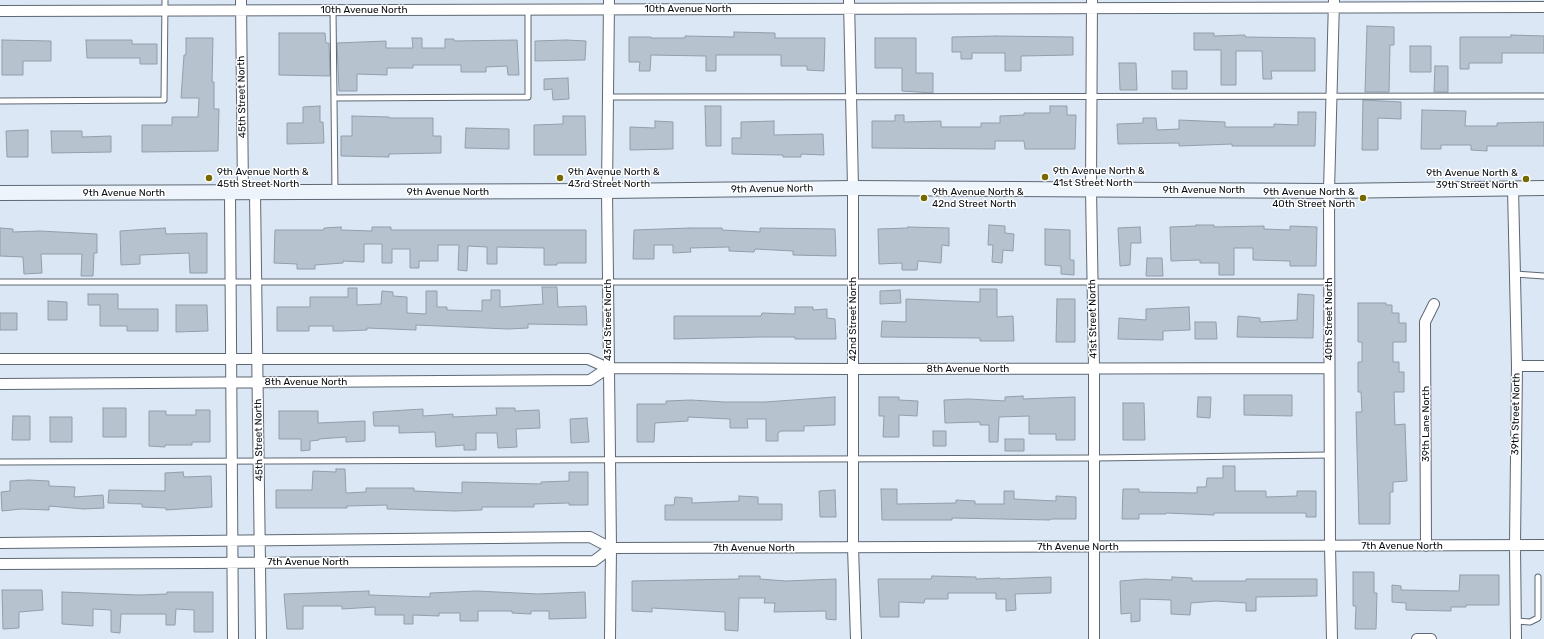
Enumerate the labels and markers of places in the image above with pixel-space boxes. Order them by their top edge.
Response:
place label: 9th Avenue North & 41st Street North [1053,165,1145,188]
place label: 9th Avenue North & 45th Street North [217,166,309,190]
place label: 9th Avenue North & 43rd Street North [568,166,660,190]
place label: 9th Avenue North & 39th Street North [1426,167,1518,190]
marker: 9th Avenue North & 41st Street North [1040,172,1050,182]
marker: 9th Avenue North & 45th Street North [204,173,214,183]
marker: 9th Avenue North & 43rd Street North [555,173,565,183]
marker: 9th Avenue North & 39th Street North [1521,174,1531,184]
place label: 9th Avenue North & 42nd Street North [932,186,1024,210]
place label: 9th Avenue North & 40th Street North [1263,186,1355,210]
marker: 9th Avenue North & 42nd Street North [919,193,929,203]
marker: 9th Avenue North & 40th Street North [1358,193,1368,203]

